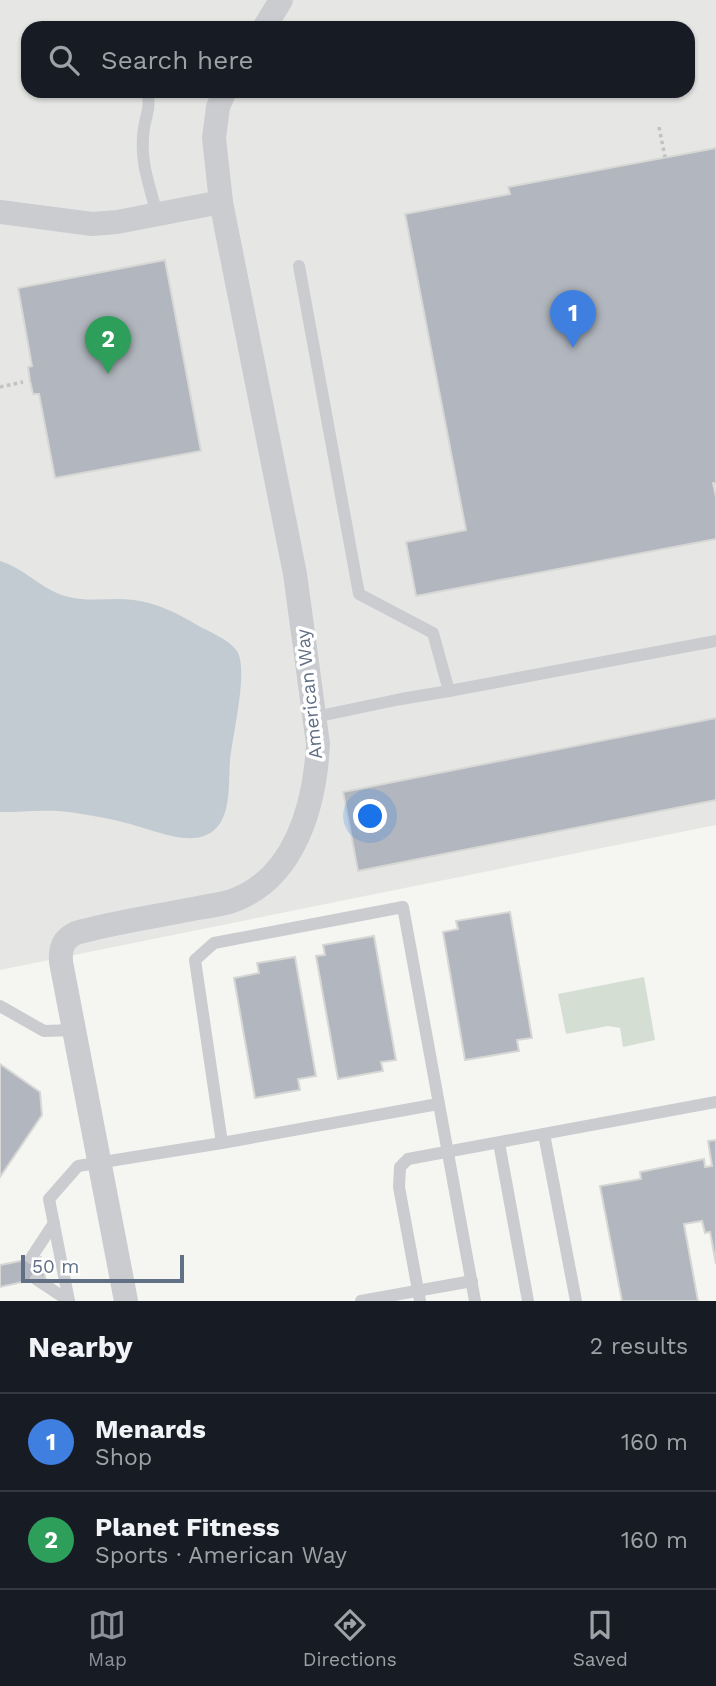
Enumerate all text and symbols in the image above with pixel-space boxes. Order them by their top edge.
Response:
search box [21,21,695,98]
icon: search [45,41,83,79]
text: Search here [101,45,253,75]
pin: 1 [550,290,596,348]
pin: 2 [85,316,131,374]
street label: American Way [291,627,327,760]
your location [353,799,387,833]
scale bar [21,1252,184,1284]
text: 50 m [32,1255,79,1278]
text: Nearby [28,1329,133,1364]
text: 2 results [590,1333,688,1360]
text: Menards [95,1414,206,1444]
text: 1 [46,1429,56,1456]
text: 160 m [621,1429,688,1456]
text: Shop [95,1444,152,1471]
text: Planet Fitness [95,1512,280,1542]
text: 2 [44,1527,58,1554]
text: 160 m [621,1527,688,1554]
text: Sports · American Way [95,1542,347,1569]
tab: Map [88,1606,127,1671]
tab: Directions [303,1606,397,1671]
tab: Saved [573,1606,628,1671]

